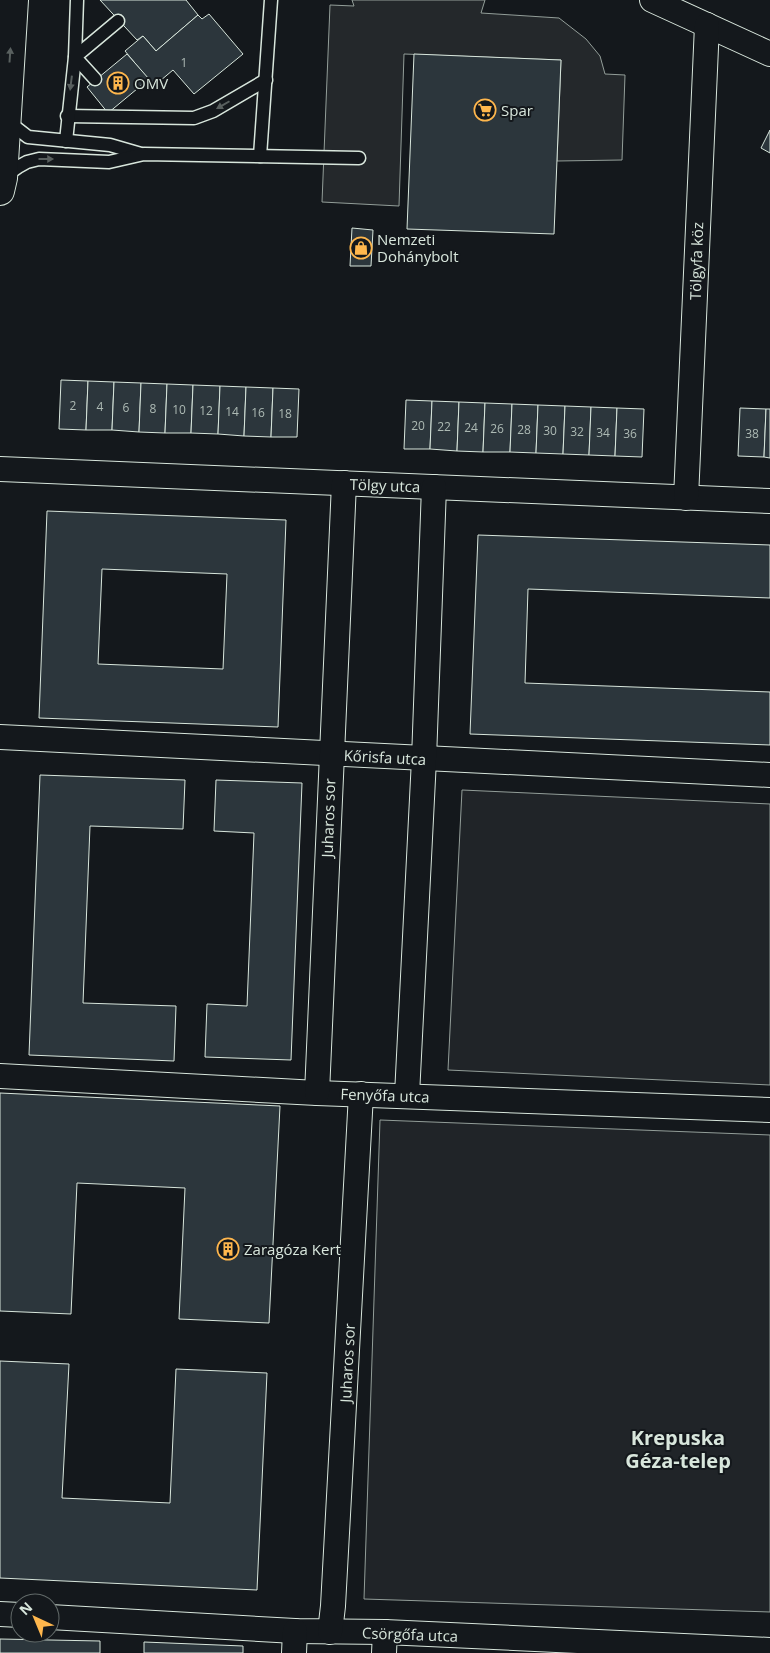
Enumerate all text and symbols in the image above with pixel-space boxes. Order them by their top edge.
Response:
one-way arrow [7,47,15,63]
house number: 1 [181,54,187,71]
building icon: OMV [106,71,130,95]
place label: OMV [134,73,168,93]
one-way arrow [67,76,75,92]
supermarket icon: Spar [473,98,497,122]
one-way arrow [217,100,230,109]
place label: Spar [501,100,533,120]
one-way arrow [38,155,54,163]
street label: Tölgyfa köz [685,222,707,300]
place label: Nemzeti Dohánybolt [377,229,459,266]
shop icon: Nemzeti Dohánybolt [349,236,373,260]
house number: 2 [70,397,77,414]
house number: 4 [97,398,104,415]
house number: 6 [123,399,130,416]
house number: 8 [150,400,157,417]
house number: 10 [172,401,186,418]
house number: 12 [199,402,213,419]
house number: 14 [225,403,239,420]
house number: 16 [251,404,265,421]
house number: 18 [278,405,292,422]
house number: 20 [411,417,425,434]
house number: 22 [437,418,451,435]
house number: 24 [464,419,478,436]
house number: 26 [490,420,504,437]
house number: 28 [517,421,531,438]
house number: 30 [543,422,557,439]
house number: 32 [570,423,584,440]
house number: 34 [596,424,610,441]
house number: 36 [623,425,637,442]
house number: 38 [745,425,759,442]
street label: Tölgy utca [349,474,421,496]
street label: Kőrisfa utca [343,745,427,769]
street label: Juharos sor [317,778,339,860]
street label: Fenyőfa utca [340,1083,430,1107]
building icon: Zaragóza Kert [216,1237,240,1261]
place label: Zaragóza Kert [244,1239,341,1259]
street label: Juharos sor [335,1323,359,1405]
district label: Krepuska Géza-telep [625,1424,731,1474]
north arrow [10,1593,60,1643]
text: N [15,1597,36,1619]
street label: Csörgőfa utca [362,1622,458,1646]

